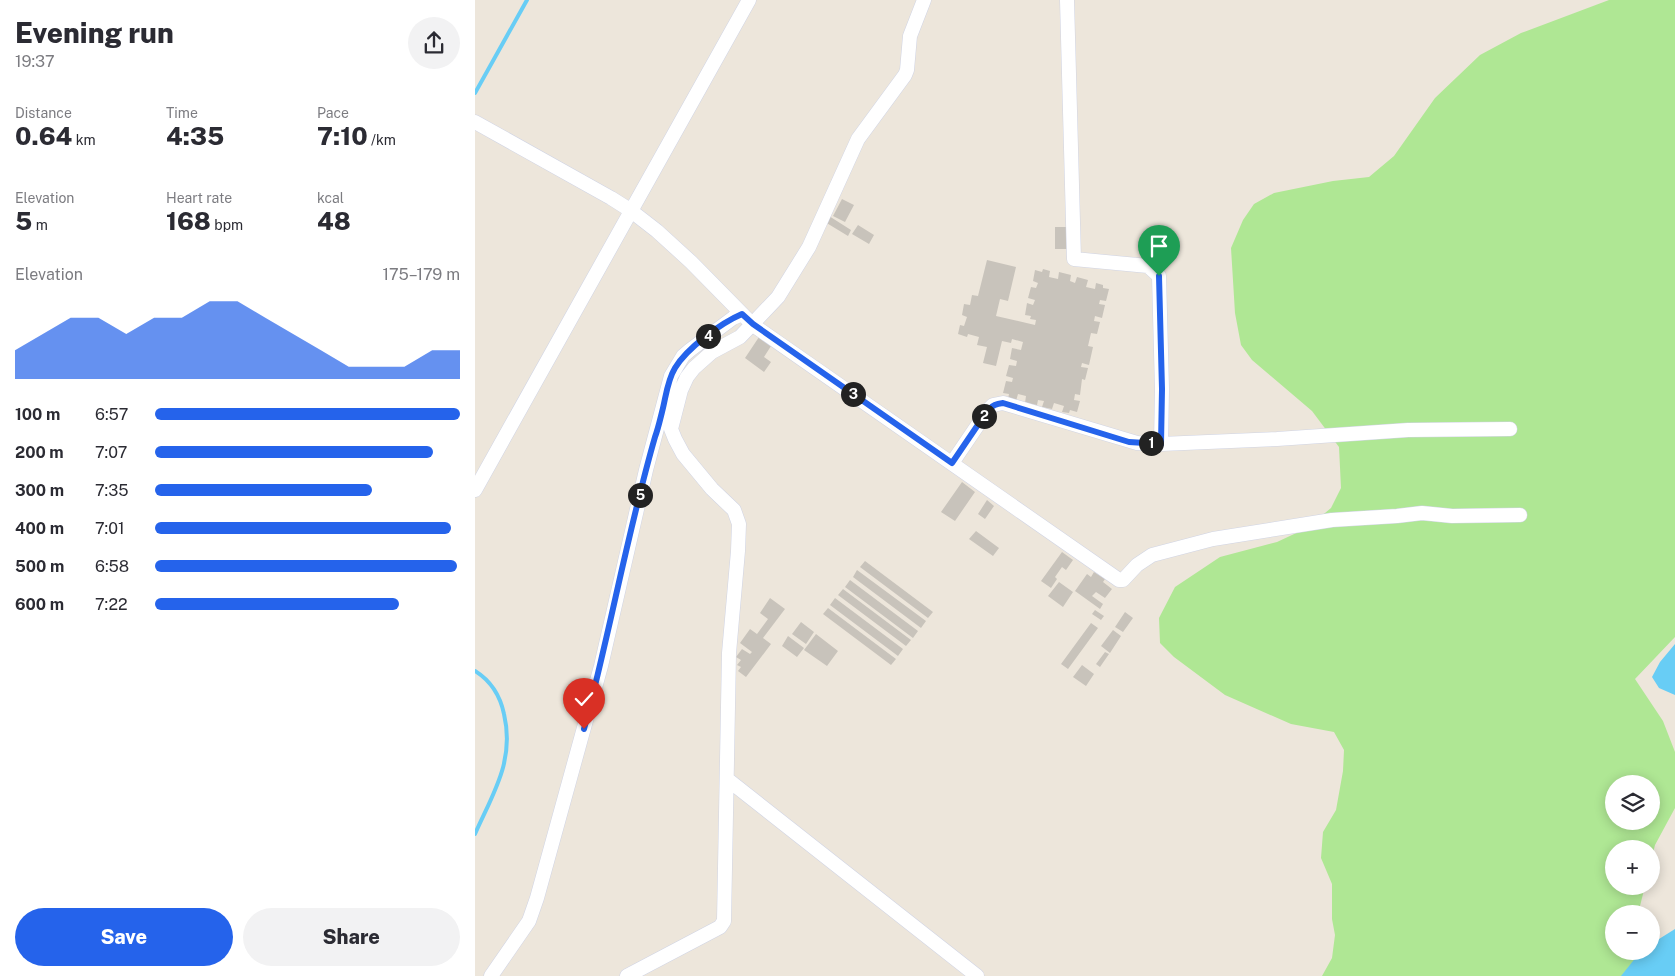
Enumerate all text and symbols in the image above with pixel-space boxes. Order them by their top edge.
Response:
text: Evening run [15,16,174,49]
button: share [408,17,460,69]
text: 19:37 [15,52,55,71]
text: Distance [15,105,72,121]
text: Time [166,105,198,121]
text: Pace [317,105,349,121]
text: 0.64 [15,121,72,151]
text: 4:35 [166,121,224,151]
text: 7:10 [317,121,368,151]
text: km [72,132,96,148]
text: /km [368,132,396,148]
text: Elevation [15,190,74,206]
text: Heart rate [166,190,232,206]
text: kcal [317,190,344,206]
text: 5 [15,206,32,236]
text: 168 [166,206,211,236]
text: 48 [317,206,351,236]
text: m [32,217,48,233]
text: bpm [211,217,243,233]
pin [1138,225,1180,276]
icon: arrive [1145,232,1173,260]
text: Elevation [15,265,83,284]
text: 175–179 m [382,265,460,284]
pin: 4 [695,324,721,348]
text: 4 [704,328,713,344]
pin: 3 [841,382,865,406]
text: 3 [849,386,858,402]
pin: 2 [971,404,997,428]
text: 100 m [15,405,60,424]
text: 6:57 [95,405,128,424]
text: 2 [980,408,989,424]
pin: 1 [1139,430,1163,456]
text: 1 [1149,435,1155,451]
text: 200 m [15,443,64,462]
text: 7:07 [95,443,127,462]
text: 300 m [15,481,64,500]
text: 7:35 [95,481,129,500]
pin: 5 [627,482,653,508]
text: 5 [636,487,645,503]
text: 400 m [15,519,64,538]
text: 7:01 [95,519,125,538]
text: 500 m [15,557,64,576]
text: 6:58 [95,557,129,576]
text: 600 m [15,595,64,614]
text: 7:22 [95,595,128,614]
pin [563,678,605,729]
icon: check [570,685,598,713]
map controls [1605,775,1660,960]
button: layers [1605,775,1660,830]
button: + [1605,840,1660,895]
button: − [1605,905,1660,960]
button: Save [15,908,233,966]
button: Share [243,908,460,966]

